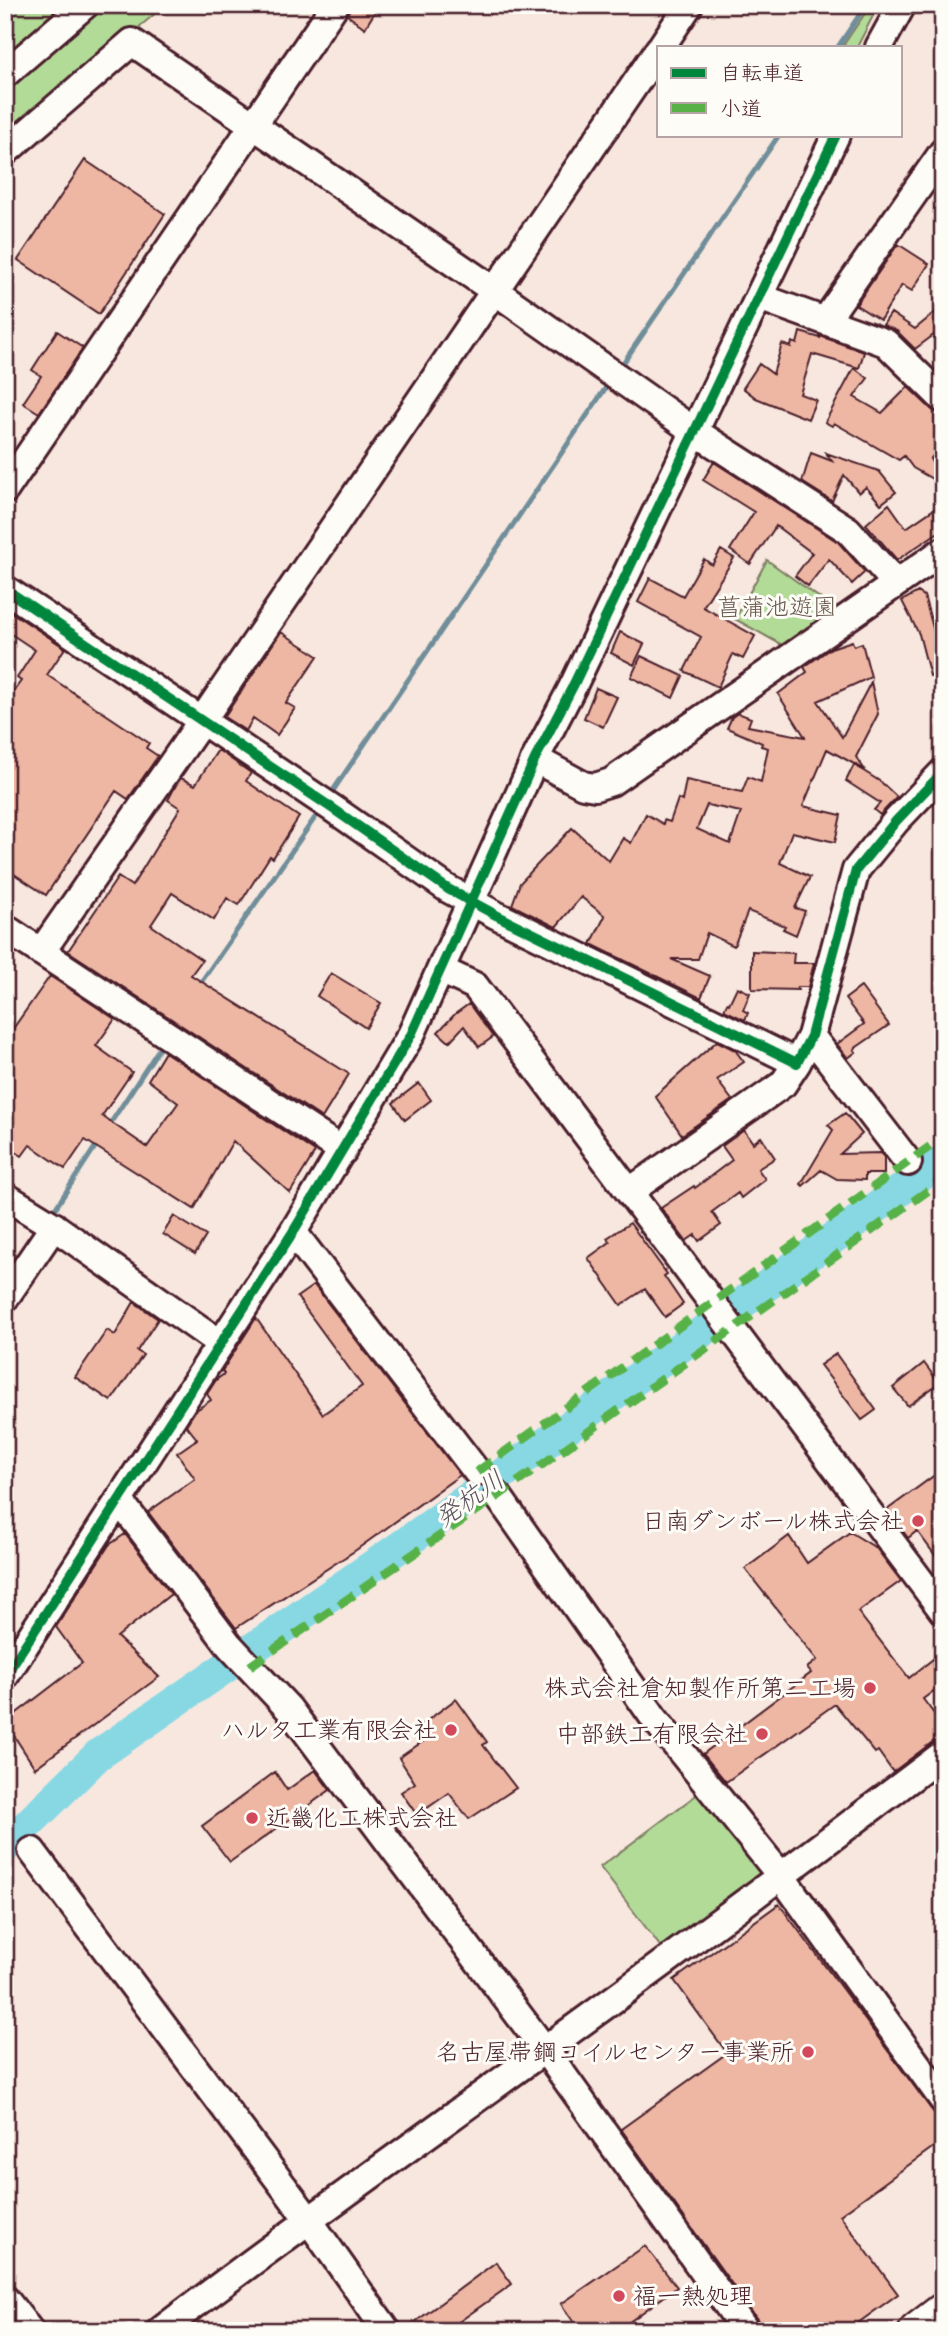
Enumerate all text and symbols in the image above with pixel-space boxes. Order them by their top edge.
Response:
legend [657,46,902,136]
text: 自転車道 [720,59,804,87]
text: 小道 [720,95,762,123]
park label: 菖蒲池遊園 [717,591,837,623]
water label: 発杭川 [427,1461,511,1535]
place label: 日南ダンボール株式会社 [641,1505,904,1537]
marker: 日南ダンボール株式会社 [910,1513,926,1529]
place label: 株式会社倉知製作所第二工場 [544,1672,856,1704]
marker: 株式会社倉知製作所第二工場 [862,1680,878,1696]
place label: ハルタ工業有限会社 [221,1714,437,1746]
place label: 中部鉄工有限会社 [556,1718,748,1750]
marker: ハルタ工業有限会社 [443,1722,459,1738]
marker: 中部鉄工有限会社 [754,1726,770,1742]
place label: 近畿化工株式会社 [266,1802,458,1834]
marker: 近畿化工株式会社 [244,1810,260,1826]
place label: 名古屋帯鋼コイルセンター事業所 [436,2036,794,2068]
marker: 名古屋帯鋼コイルセンター事業所 [800,2044,816,2060]
place label: 福一熱処理 [633,2280,753,2312]
marker: 福一熱処理 [611,2288,627,2304]

